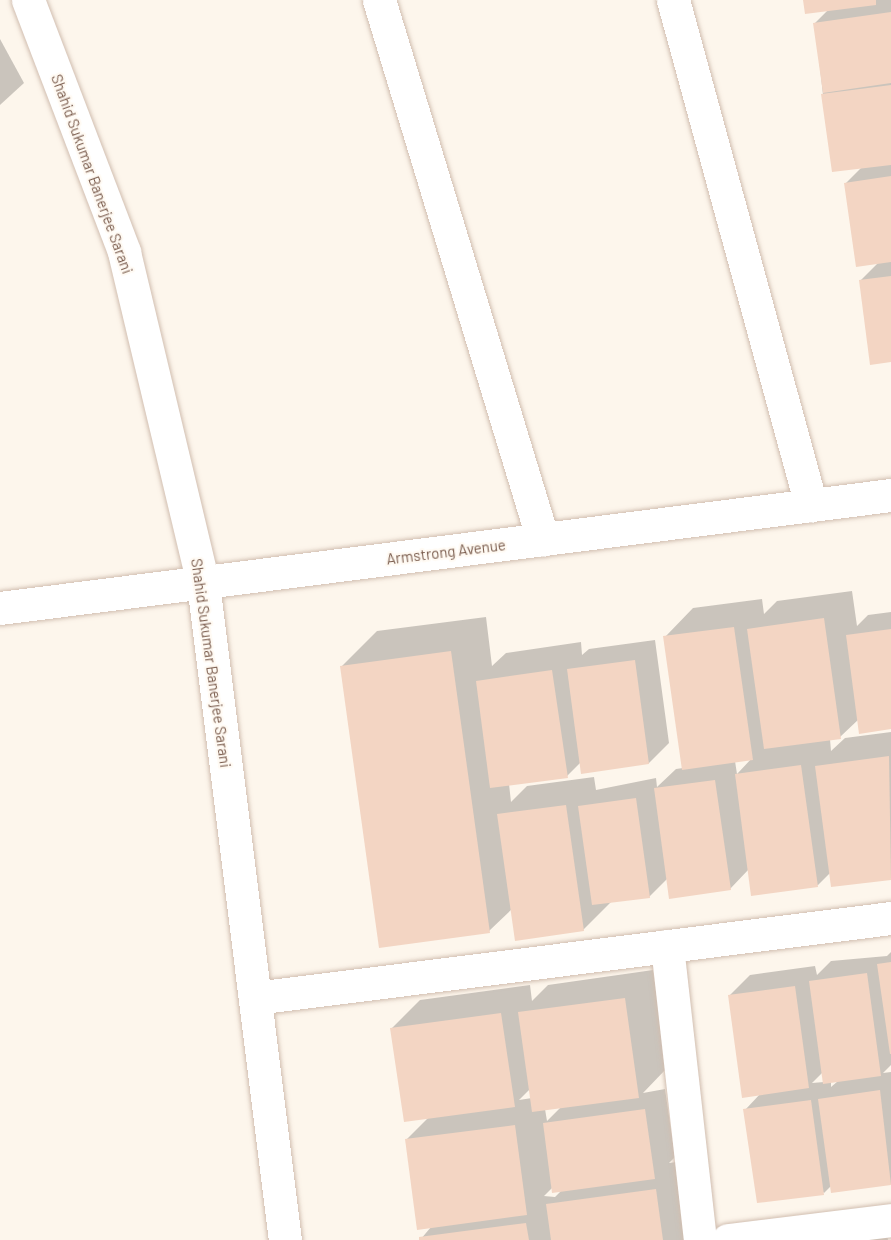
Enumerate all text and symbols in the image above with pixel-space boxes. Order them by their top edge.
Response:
street label: Shahid Sukumar Banerjee Sarani [47,72,137,276]
street label: Armstrong Avenue [385,536,507,568]
street label: Shahid Sukumar Banerjee Sarani [187,557,235,769]

